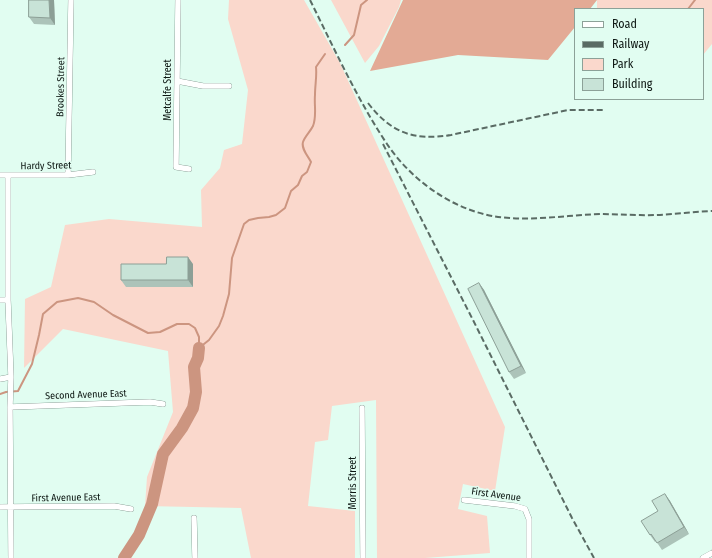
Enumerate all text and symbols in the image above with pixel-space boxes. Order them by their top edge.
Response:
legend [574,8,704,100]
text: Road [612,17,637,31]
text: Railway [612,37,649,51]
street label: Brookes Street [54,57,68,117]
text: Park [612,57,633,71]
street label: Metcalfe Street [162,59,174,121]
text: Building [612,77,652,91]
street label: Hardy Street [20,160,72,172]
street label: Second Avenue East [45,388,127,402]
street label: Morris Street [347,456,359,510]
street label: First Avenue [470,486,522,504]
street label: First Avenue East [31,491,101,505]

